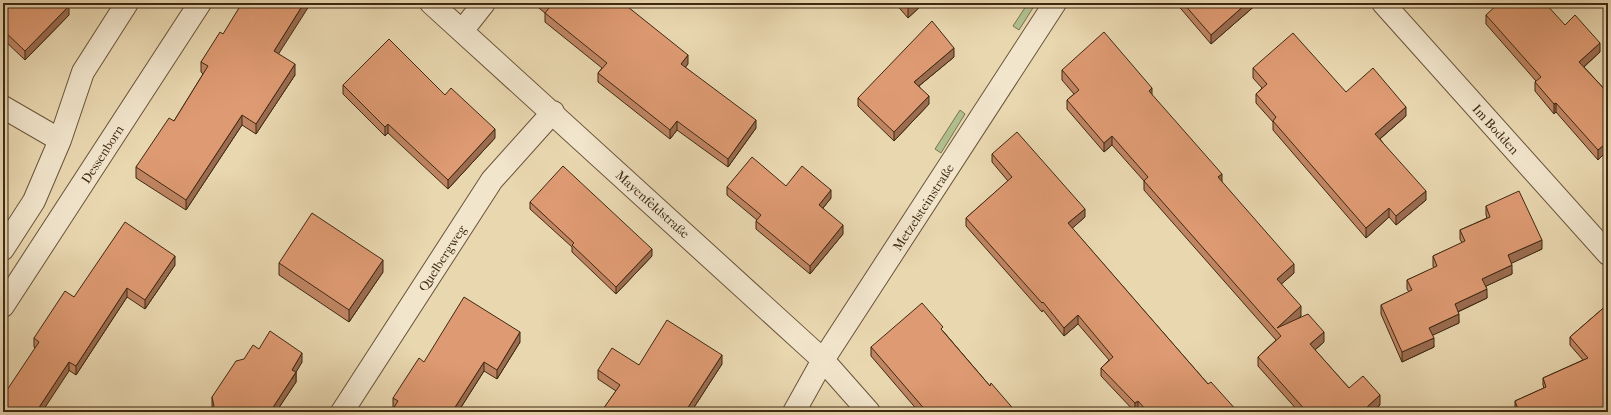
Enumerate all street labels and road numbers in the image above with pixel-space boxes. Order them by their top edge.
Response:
street label: Im Bodden [1469,101,1522,158]
street label: Dessenborn [78,122,127,186]
street label: Metzelsteinstraße [890,161,957,253]
street label: Mayenfeldstraße [613,167,693,242]
street label: Quelbergweg [415,221,470,294]

